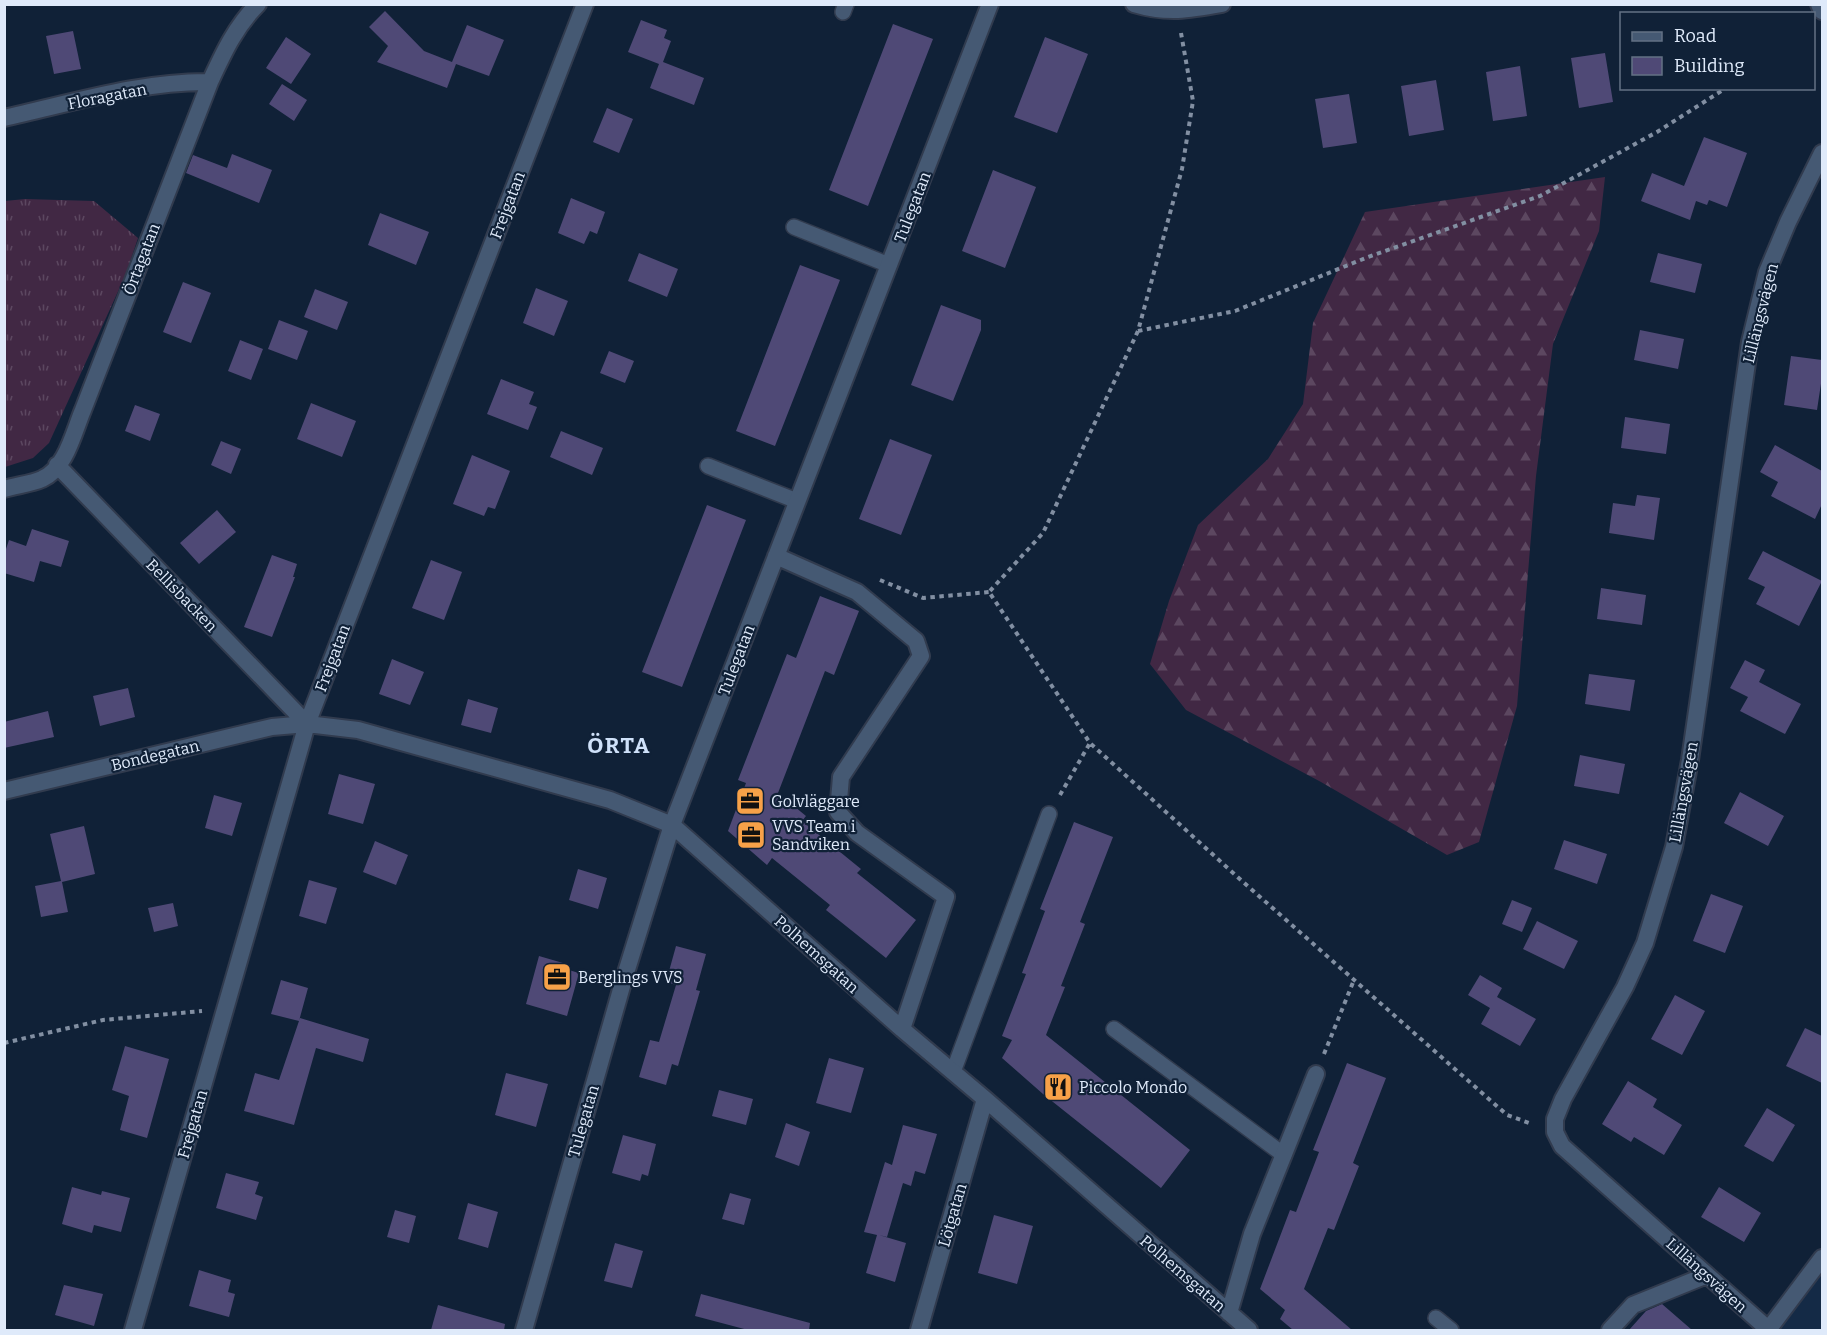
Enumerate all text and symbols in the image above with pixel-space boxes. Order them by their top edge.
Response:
legend [1620,12,1815,90]
text: Road [1674,25,1717,47]
text: Building [1674,55,1745,77]
street label: Floragatan [66,80,148,113]
street label: Frejgatan [486,169,529,241]
street label: Tulegatan [890,169,935,245]
street label: Örtagatan [119,221,164,298]
street label: Lillängsvägen [1739,261,1782,365]
street label: Bellisbacken [142,555,221,636]
street label: Frejgatan [311,622,354,694]
street label: Tulegatan [714,622,759,698]
district label: ÖRTA [587,732,651,759]
street label: Bondegatan [109,736,201,775]
street label: Lillängsvägen [1665,740,1702,844]
office icon: Golvläggare [734,785,766,817]
place label: Golvläggare [771,792,860,811]
place label: VVS Team i Sandviken [772,817,856,854]
office icon: VVS Team i Sandviken [735,819,767,851]
street label: Polhemsgatan [771,912,863,997]
office icon: Berglings VVS [541,961,573,993]
place label: Berglings VVS [578,968,683,987]
restaurant icon: Piccolo Mondo [1042,1071,1074,1103]
place label: Piccolo Mondo [1079,1078,1187,1097]
street label: Tulegatan [564,1083,603,1159]
street label: Frejgatan [174,1088,211,1161]
street label: Lötgatan [934,1181,971,1249]
street label: Polhemsgatan [1136,1231,1229,1316]
street label: Lillängsvägen [1662,1234,1751,1317]

